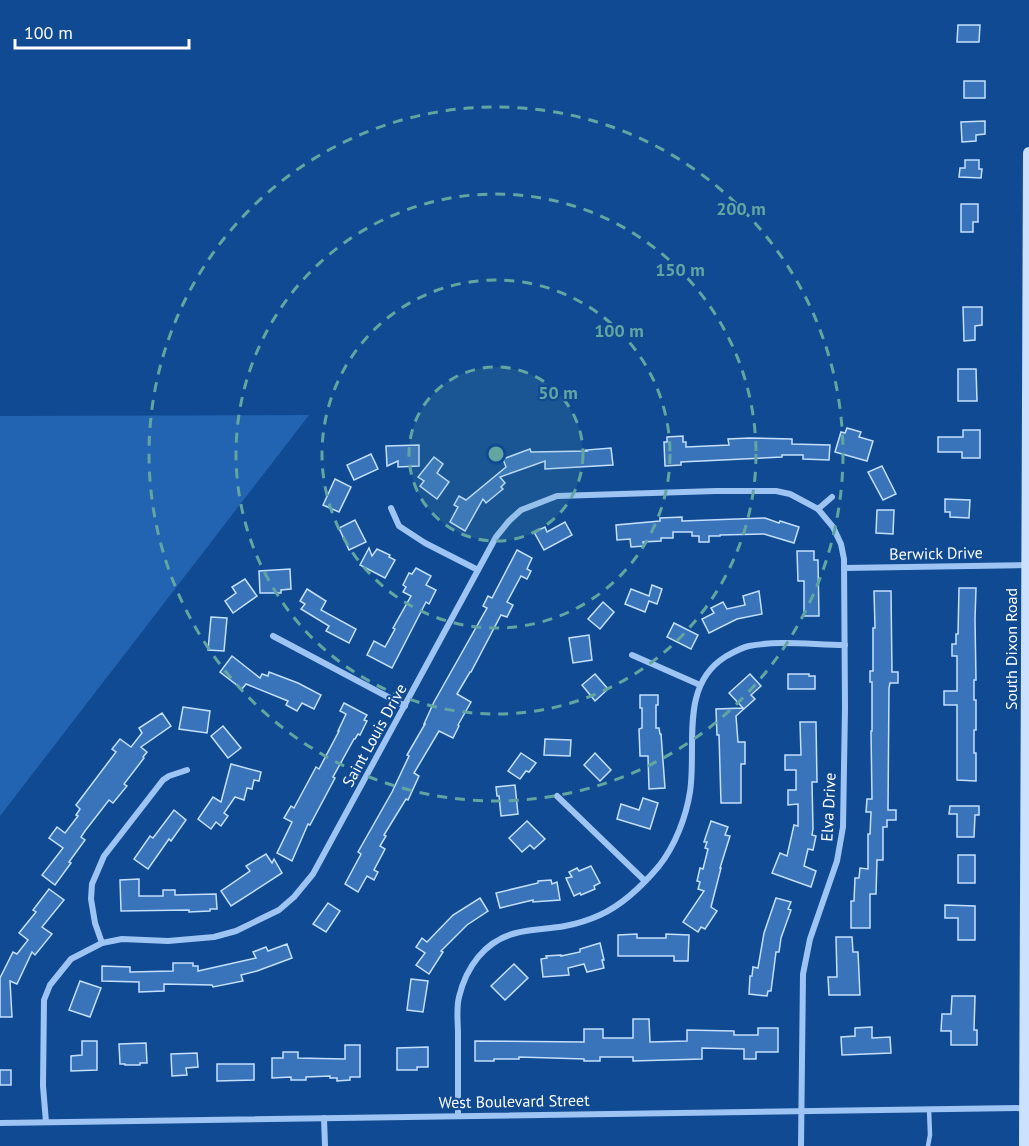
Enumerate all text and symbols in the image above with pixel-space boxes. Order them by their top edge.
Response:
scale bar [15,12,189,50]
text: 100 m [24,21,73,44]
text: 200 m [716,197,766,220]
text: 150 m [655,258,705,281]
text: 100 m [594,319,644,342]
text: 50 m [538,381,578,404]
centre of rings [486,444,506,464]
street label: Berwick Drive [889,542,983,564]
street label: South Dixon Road [1001,588,1021,710]
street label: Saint Louis Drive [337,680,411,790]
street label: Elva Drive [816,772,840,842]
street label: West Boulevard Street [438,1090,590,1112]

